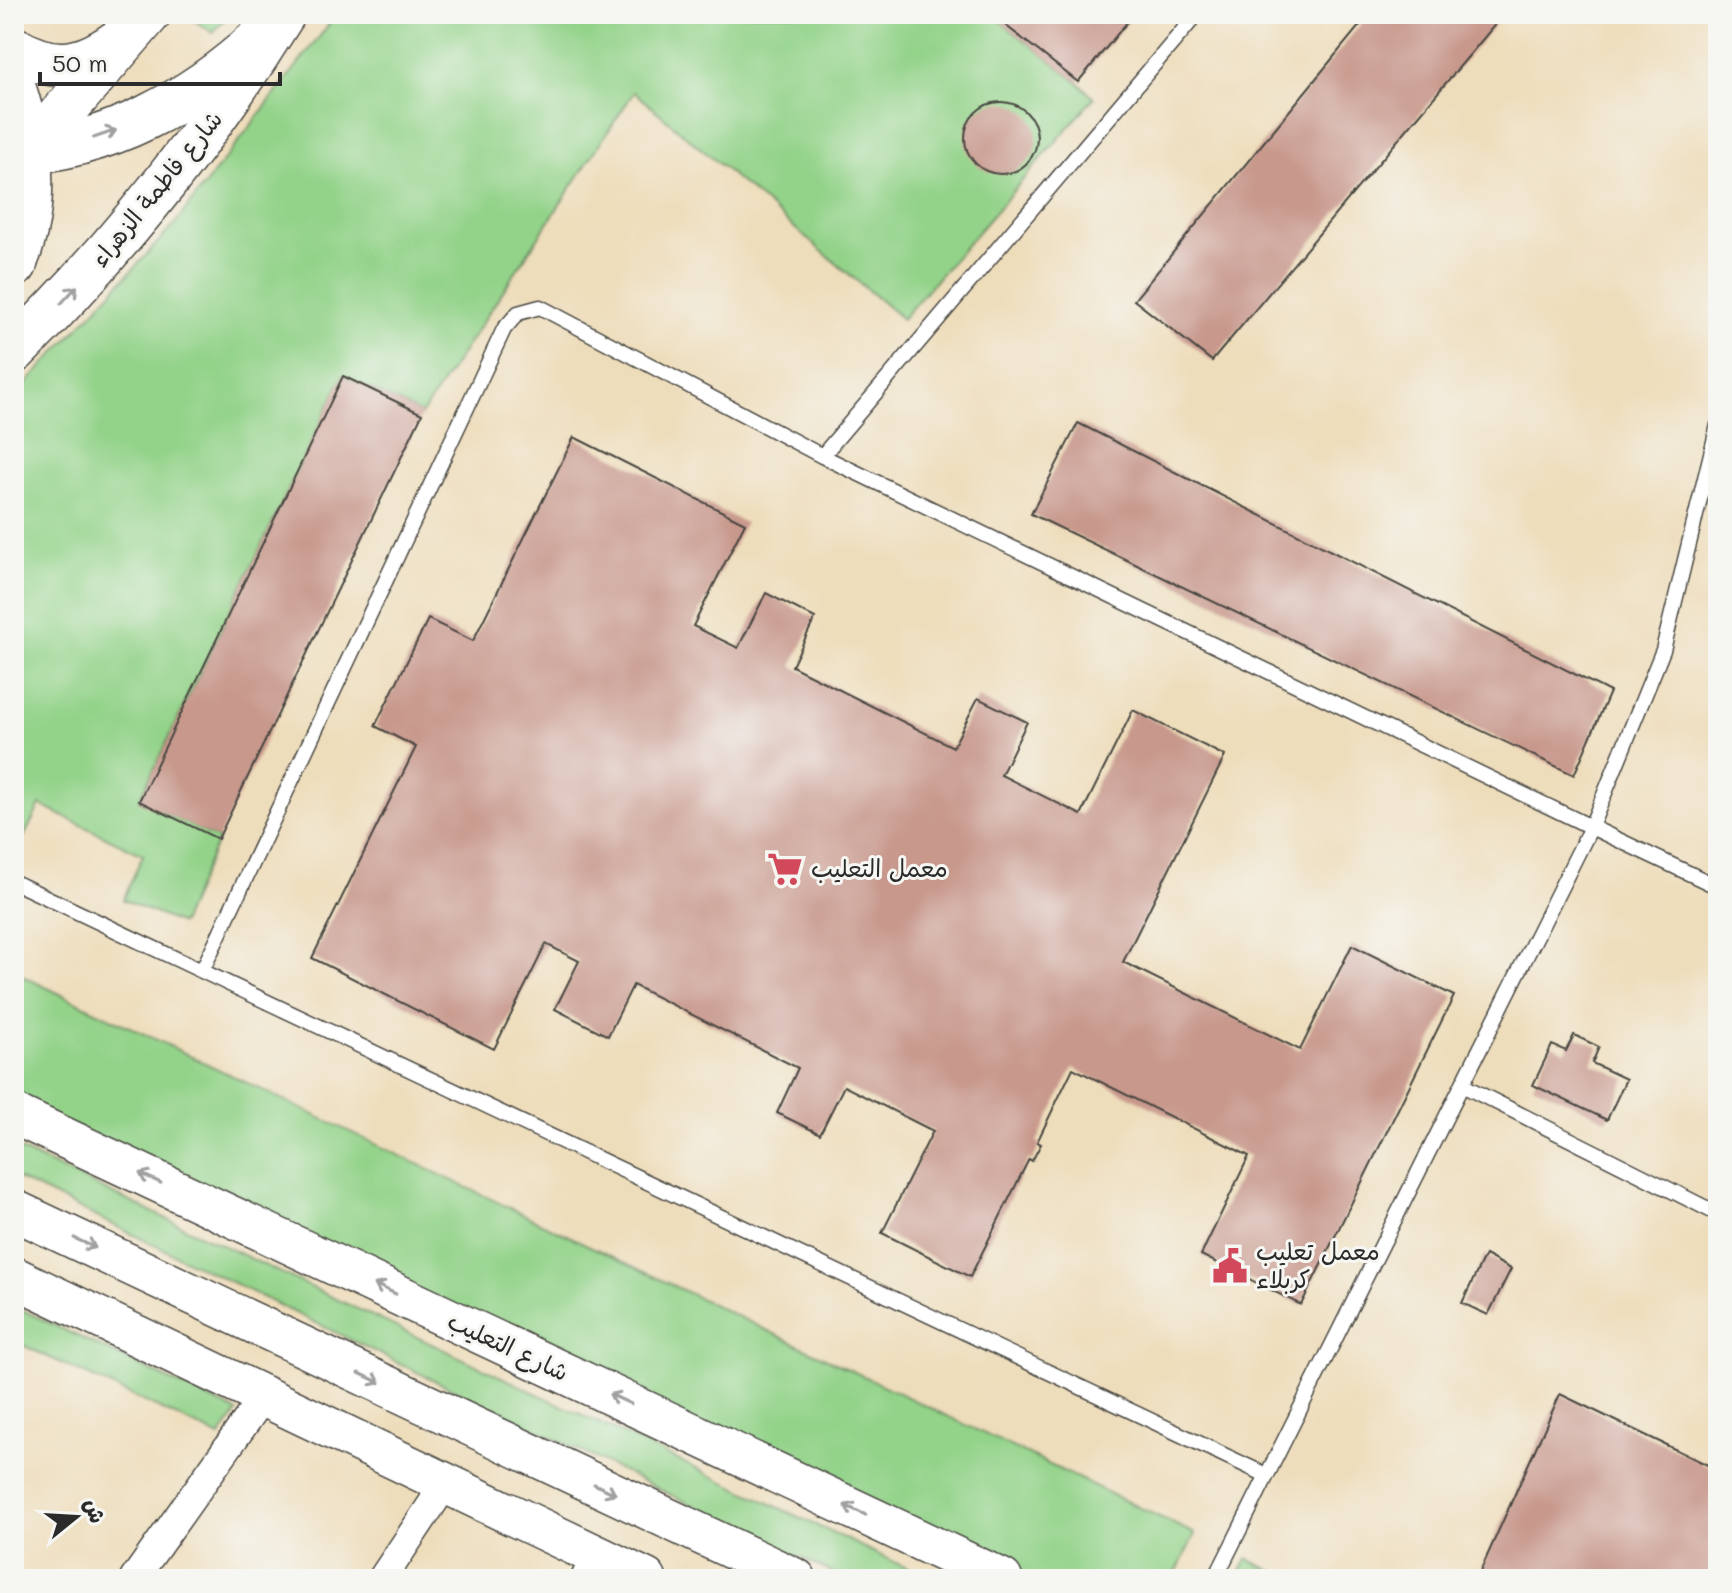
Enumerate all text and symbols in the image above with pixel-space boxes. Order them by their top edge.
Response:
scale bar [40,36,280,86]
text: 50 m [52,47,108,78]
street label: شارع فاطمة الزهراء [83,104,231,274]
one-way arrow [92,126,116,140]
one-way arrow [59,286,77,306]
supermarket icon: معمل التعليب [766,850,804,888]
place label: معمل التعليب [811,852,948,883]
one-way arrow [138,1170,162,1185]
place label: معمل تعليب كربلاء [1256,1235,1380,1294]
one-way arrow [72,1236,96,1251]
public building icon: معمل تعليب كربلاء [1211,1247,1249,1285]
one-way arrow [373,1281,397,1296]
street label: شارع التعليب [442,1304,574,1390]
one-way arrow [358,1371,382,1386]
one-way arrow [609,1391,633,1406]
north arrow [36,1477,116,1557]
one-way arrow [593,1482,617,1497]
text: ش [78,1495,113,1527]
one-way arrow [844,1502,868,1517]

